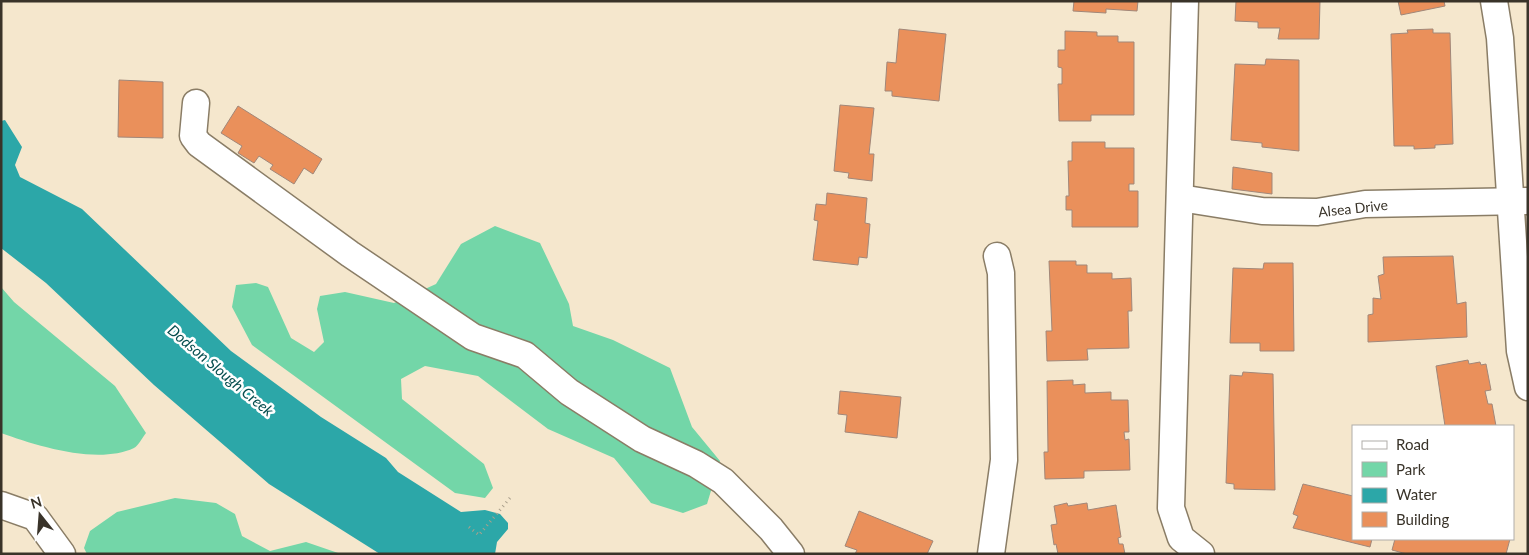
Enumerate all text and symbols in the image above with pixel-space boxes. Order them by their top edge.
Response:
street label: Alsea Drive [1317,196,1389,220]
water label: Dodson Slough Creek [164,321,278,420]
legend [1352,425,1514,540]
text: Road [1396,435,1429,453]
text: Park [1396,460,1426,478]
text: Water [1396,485,1437,503]
north arrow [15,490,65,540]
text: N [28,492,44,512]
text: Building [1396,510,1449,528]

